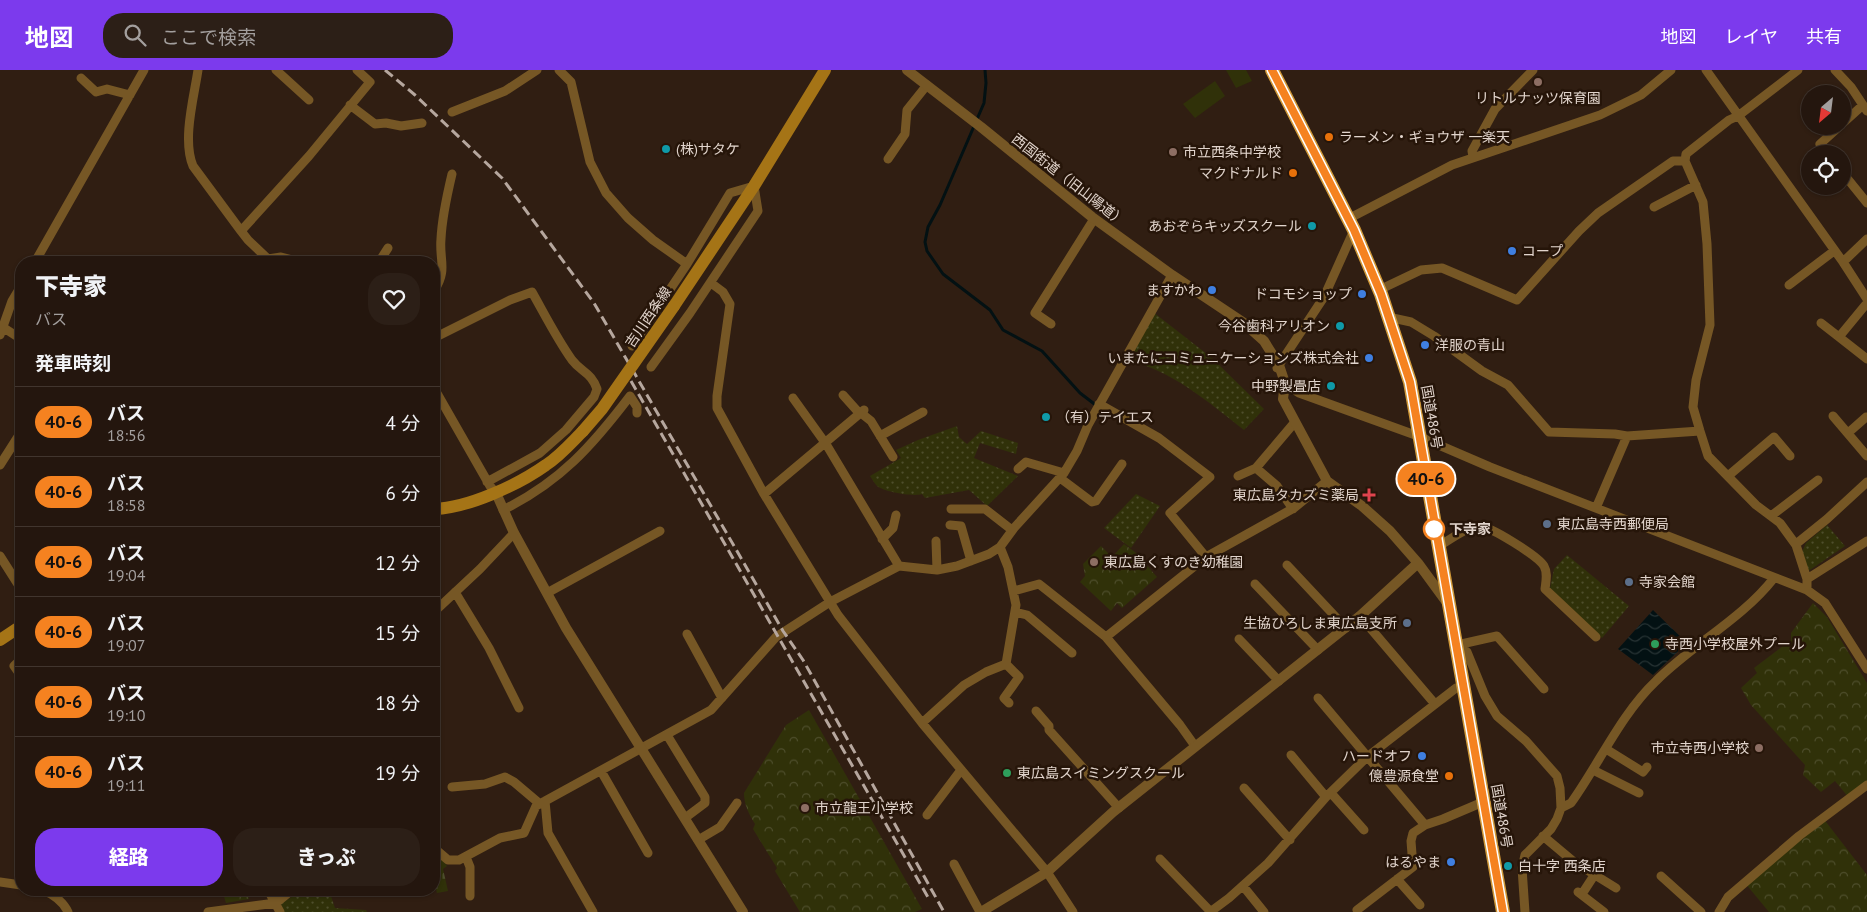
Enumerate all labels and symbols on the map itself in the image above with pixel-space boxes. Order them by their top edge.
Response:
marker: リトルナッツ保育園 [1532,76,1544,88]
north arrow [1801,85,1851,135]
place label: リトルナッツ保育園 [1475,89,1601,107]
place label: ラーメン・ギョウザ 一楽天 [1339,128,1510,146]
street label: 西国街道（旧山陽道） [1008,130,1130,230]
marker: ラーメン・ギョウザ 一楽天 [1323,131,1335,143]
place label: (株)サタケ [676,140,740,158]
marker: (株)サタケ [660,143,672,155]
place label: 市立西条中学校 [1183,143,1281,161]
marker: 市立西条中学校 [1167,146,1179,158]
place label: マクドナルド [1199,164,1283,182]
marker: マクドナルド [1287,167,1299,179]
place label: あおぞらキッズスクール [1148,217,1302,235]
marker: あおぞらキッズスクール [1306,220,1318,232]
place label: コープ [1522,242,1563,260]
marker: コープ [1506,245,1518,257]
place label: ますかわ [1146,281,1202,299]
street label: 吉川西条線 [621,283,675,351]
marker: ますかわ [1206,284,1218,296]
place label: ドコモショップ [1254,285,1352,303]
marker: ドコモショップ [1356,288,1368,300]
place label: 今谷歯科アリオン [1218,317,1330,335]
marker: 今谷歯科アリオン [1334,320,1346,332]
place label: 洋服の青山 [1435,336,1505,354]
marker: 洋服の青山 [1419,339,1431,351]
place label: いまたにコミュニケーションズ株式会社 [1108,349,1359,367]
marker: いまたにコミュニケーションズ株式会社 [1363,352,1375,364]
place label: 中野製畳店 [1251,377,1321,395]
marker: 中野製畳店 [1325,380,1337,392]
street label: 国道486号 [1418,383,1446,451]
place label: （有）テイエス [1056,408,1154,426]
marker: （有）テイエス [1040,411,1052,423]
line badge: 40-6 [1391,463,1461,495]
place label: 東広島タカズミ薬局 [1233,486,1359,504]
marker: 東広島タカズミ薬局 [1363,489,1375,501]
place label: 東広島寺西郵便局 [1557,515,1669,533]
marker: 下寺家 [1423,518,1445,540]
marker: 東広島寺西郵便局 [1541,518,1553,530]
place label: 下寺家 [1449,520,1491,538]
place label: 東広島くすのき幼稚園 [1104,553,1244,571]
marker: 東広島くすのき幼稚園 [1088,556,1100,568]
place label: 寺家会館 [1639,573,1695,591]
marker: 寺家会館 [1623,576,1635,588]
place label: 生協ひろしま東広島支所 [1243,614,1397,632]
marker: 生協ひろしま東広島支所 [1401,617,1413,629]
place label: 寺西小学校屋外プール [1665,635,1805,653]
marker: 寺西小学校屋外プール [1649,638,1661,650]
place label: 市立寺西小学校 [1651,739,1749,757]
marker: 市立寺西小学校 [1753,742,1765,754]
place label: ハードオフ [1342,747,1412,765]
marker: ハードオフ [1416,750,1428,762]
place label: 東広島スイミングスクール [1017,764,1185,782]
marker: 東広島スイミングスクール [1001,767,1013,779]
place label: 億豊源食堂 [1369,767,1439,785]
marker: 億豊源食堂 [1443,770,1455,782]
street label: 国道486号 [1488,782,1516,850]
place label: 市立龍王小学校 [815,799,913,817]
marker: 市立龍王小学校 [799,802,811,814]
place label: はるやま [1385,853,1441,871]
marker: はるやま [1445,856,1457,868]
place label: 白十字 西条店 [1518,857,1606,875]
marker: 白十字 西条店 [1502,860,1514,872]

